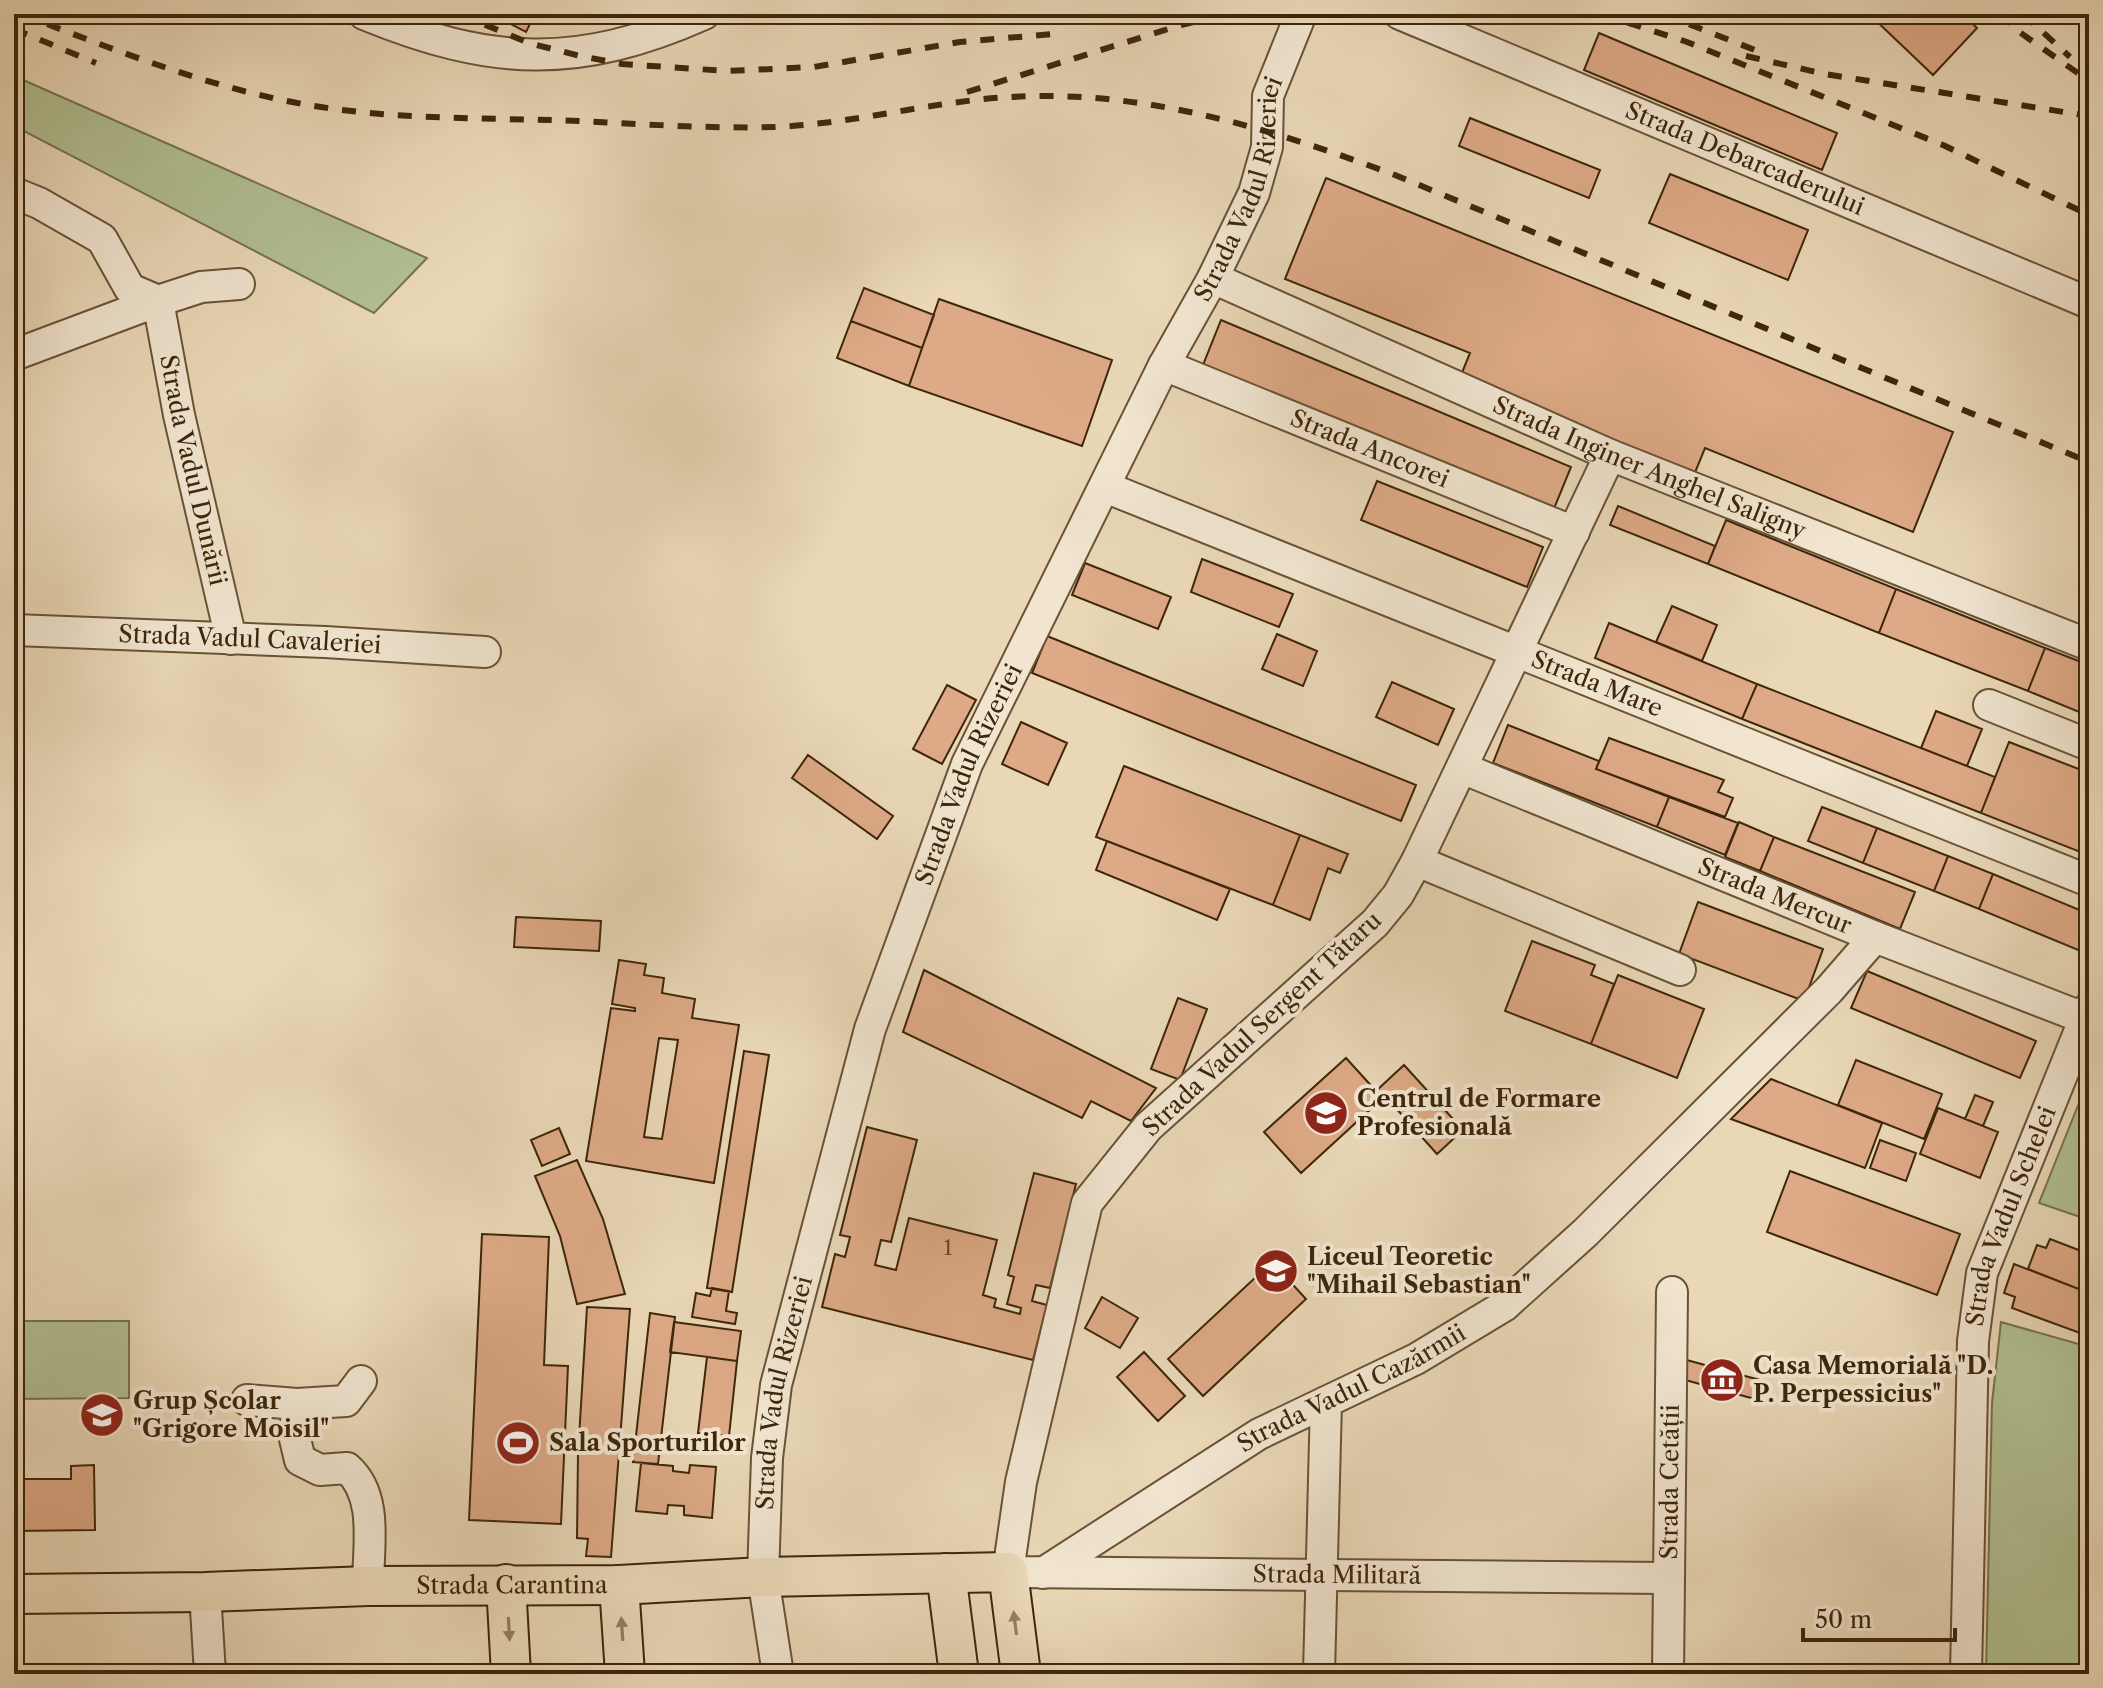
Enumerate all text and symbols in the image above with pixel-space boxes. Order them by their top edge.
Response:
street label: Strada Vadul Rizeriei [1188,72,1288,307]
street label: Strada Debarcaderului [1621,95,1869,221]
street label: Strada Vadul Dunării [154,352,233,588]
street label: Strada Inginer Anghel Saligny [1489,390,1811,545]
street label: Strada Ancorei [1286,403,1453,494]
street label: Strada Vadul Cavaleriei [118,619,382,659]
street label: Strada Mare [1527,644,1667,723]
street label: Strada Vadul Rizeriei [909,659,1028,889]
street label: Strada Mercur [1694,851,1856,940]
street label: Strada Vadul Sergent Tătaru [1136,905,1387,1142]
place label: Centrul de Formare Profesională [1357,1084,1601,1141]
school or university icon: Centrul de Formare Profesională [1302,1089,1350,1137]
street label: Strada Vadul Schelei [1960,1102,2062,1328]
house number: 1 [944,1236,953,1260]
place label: Liceul Teoretic "Mihail Sebastian" [1307,1242,1531,1299]
school or university icon: Liceul Teoretic "Mihail Sebastian" [1252,1247,1300,1295]
street label: Strada Vadul Rizeriei [750,1273,818,1510]
street label: Strada Vadul Cazărmii [1232,1318,1471,1458]
place label: Casa Memorială "D. P. Perpessicius" [1753,1351,1993,1408]
museum icon: Casa Memorială "D. P. Perpessicius" [1698,1356,1746,1404]
place label: Grup Școlar "Grigore Moisil" [133,1386,329,1443]
school or university icon: Grup Școlar "Grigore Moisil" [78,1391,126,1439]
street label: Strada Cetății [1654,1404,1685,1560]
sports icon: Sala Sporturilor [494,1419,542,1467]
place label: Sala Sporturilor [549,1428,746,1457]
street label: Strada Militară [1252,1559,1422,1590]
street label: Strada Carantina [416,1570,608,1600]
scale bar [1803,1592,1955,1642]
text: 50 m [1815,1605,1872,1634]
one-way arrow [1008,1610,1021,1635]
one-way arrow [615,1616,628,1641]
one-way arrow [503,1617,516,1642]

